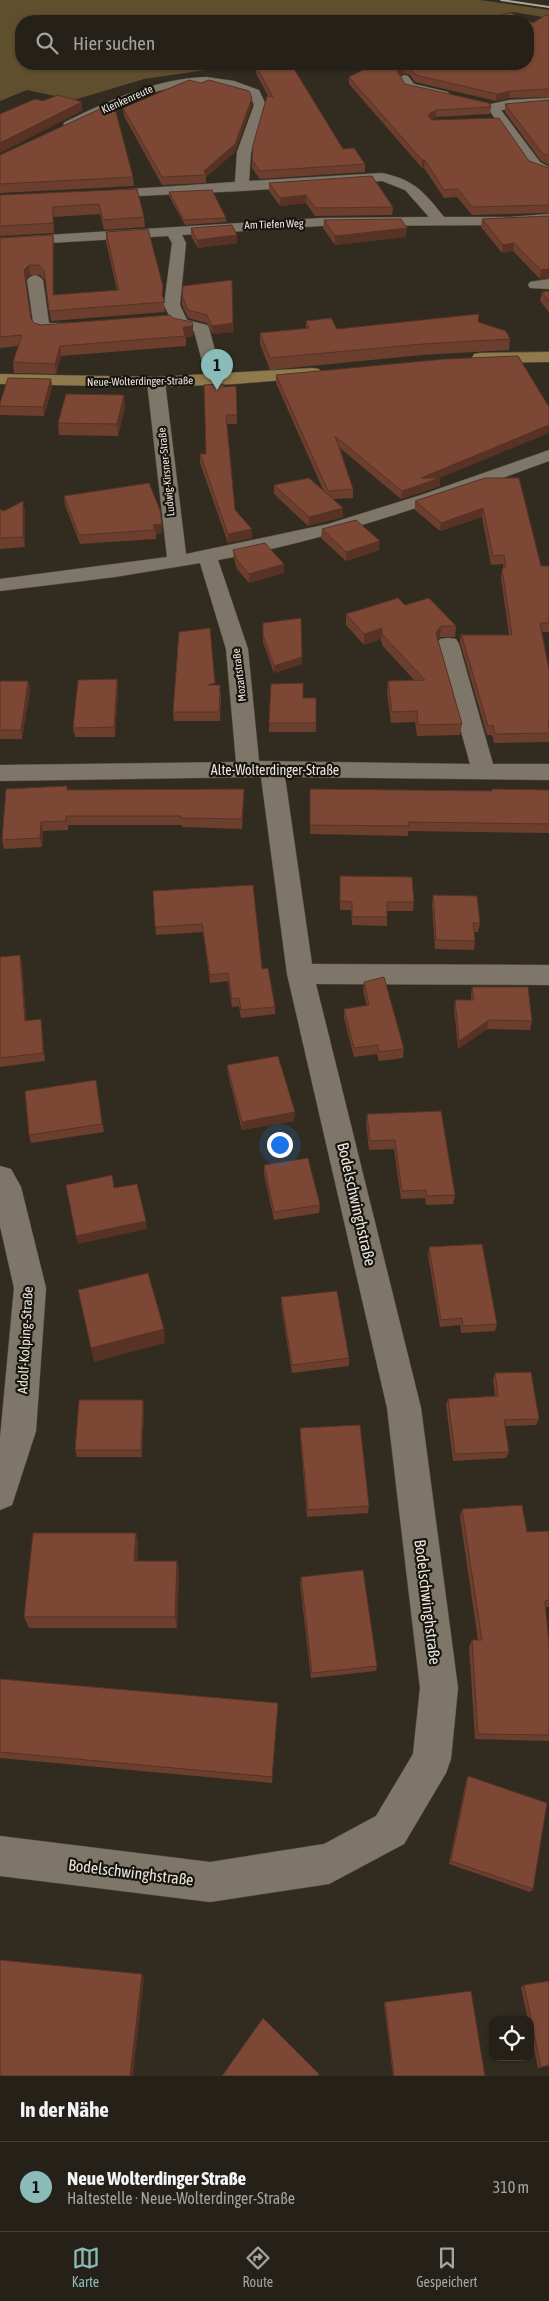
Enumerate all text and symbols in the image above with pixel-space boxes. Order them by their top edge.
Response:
search box [15,15,534,70]
icon: search [33,29,61,57]
text: Hier suchen [73,32,155,54]
street label: Klenkenreute [99,82,155,116]
street label: Am Tiefen Weg [244,217,304,231]
pin: 1 [201,349,233,390]
street label: Neue-Wolterdinger-Straße [87,374,193,388]
street label: Ludwig-Kirsner-Straße [155,427,177,517]
street label: Mozartstraße [230,648,248,702]
street label: Alte-Wolterdinger-Straße [211,762,339,778]
your location [267,1132,293,1158]
street label: Bodelschwinghstraße [333,1141,380,1268]
street label: Adolf-Kolping-Straße [14,1286,36,1394]
street label: Bodelschwinghstraße [410,1538,445,1666]
street label: Bodelschwinghstraße [67,1855,195,1890]
map controls [489,2016,534,2061]
button: locate [489,2016,534,2061]
text: In der Nähe [20,2097,109,2121]
text: Neue Wolterdinger Straße [67,2167,246,2189]
text: 1 [32,2178,40,2196]
text: 310 m [493,2178,529,2196]
text: Haltestelle · Neue-Wolterdinger-Straße [67,2189,295,2207]
tab: Karte [72,2244,100,2290]
tab: Route [243,2244,273,2290]
tab: Gespeichert [416,2244,477,2290]

